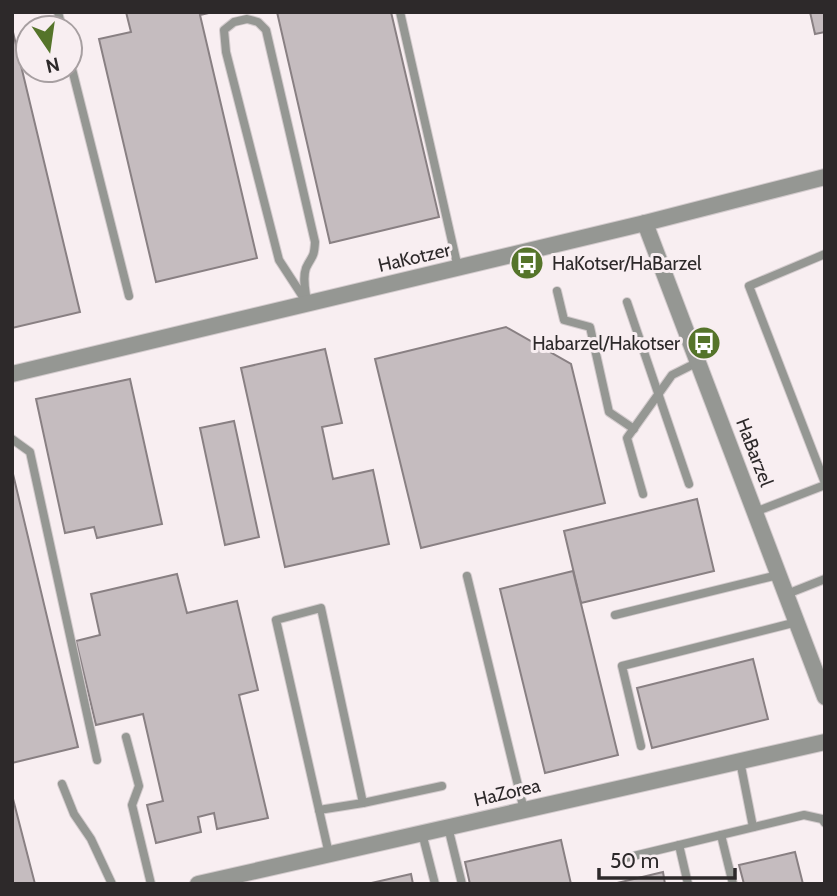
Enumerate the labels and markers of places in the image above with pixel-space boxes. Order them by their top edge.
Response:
bus stop icon: HaKotser/HaBarzel [508,244,546,282]
place label: HaKotser/HaBarzel [552,252,702,275]
bus stop icon: Habarzel/Hakotser [685,324,723,362]
place label: Habarzel/Hakotser [532,332,680,355]

